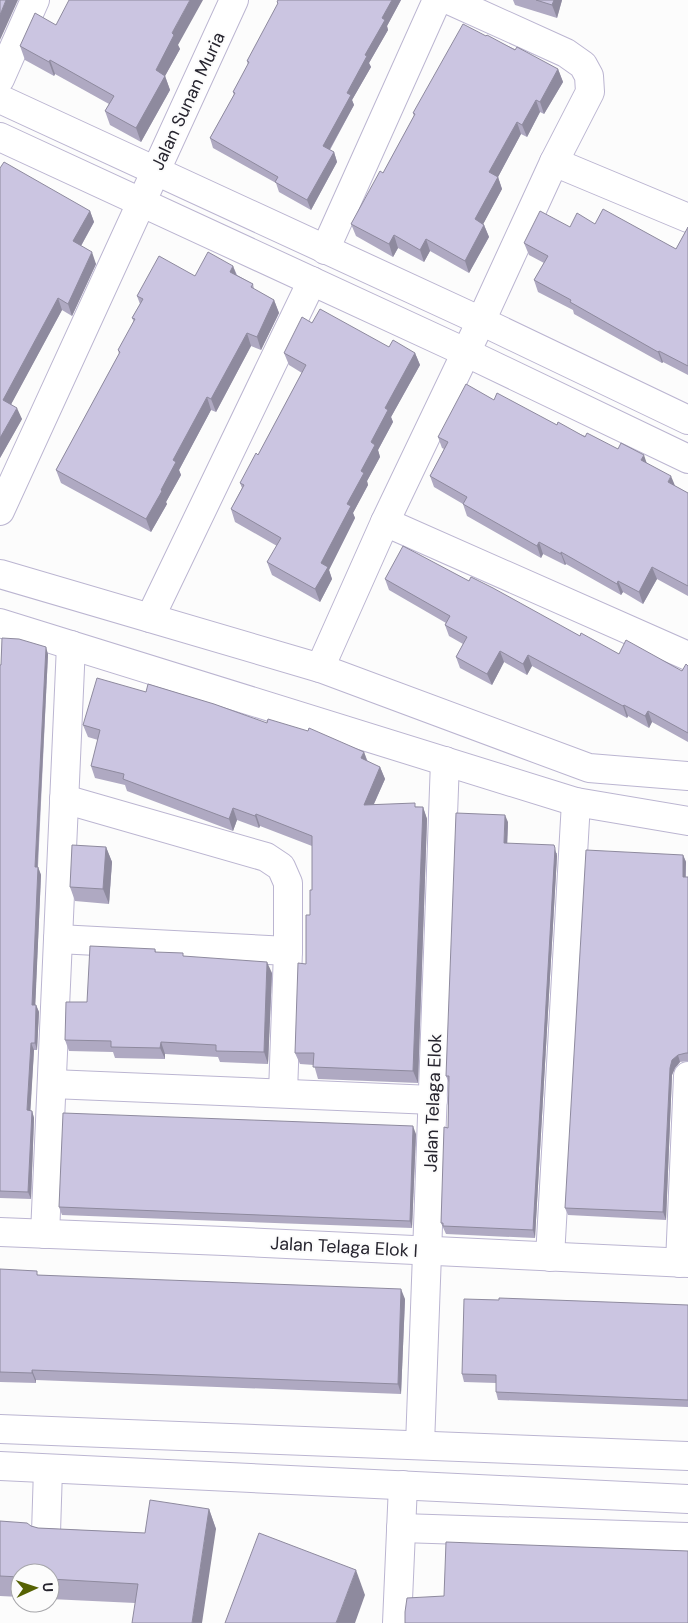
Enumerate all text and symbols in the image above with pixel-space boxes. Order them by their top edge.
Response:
street label: Jalan Sunan Muria [145,28,231,174]
street label: Jalan Telaga Elok [419,1033,447,1173]
street label: Jalan Telaga Elok I [270,1231,418,1263]
north arrow [10,1563,60,1613]
text: U [39,1582,57,1593]

